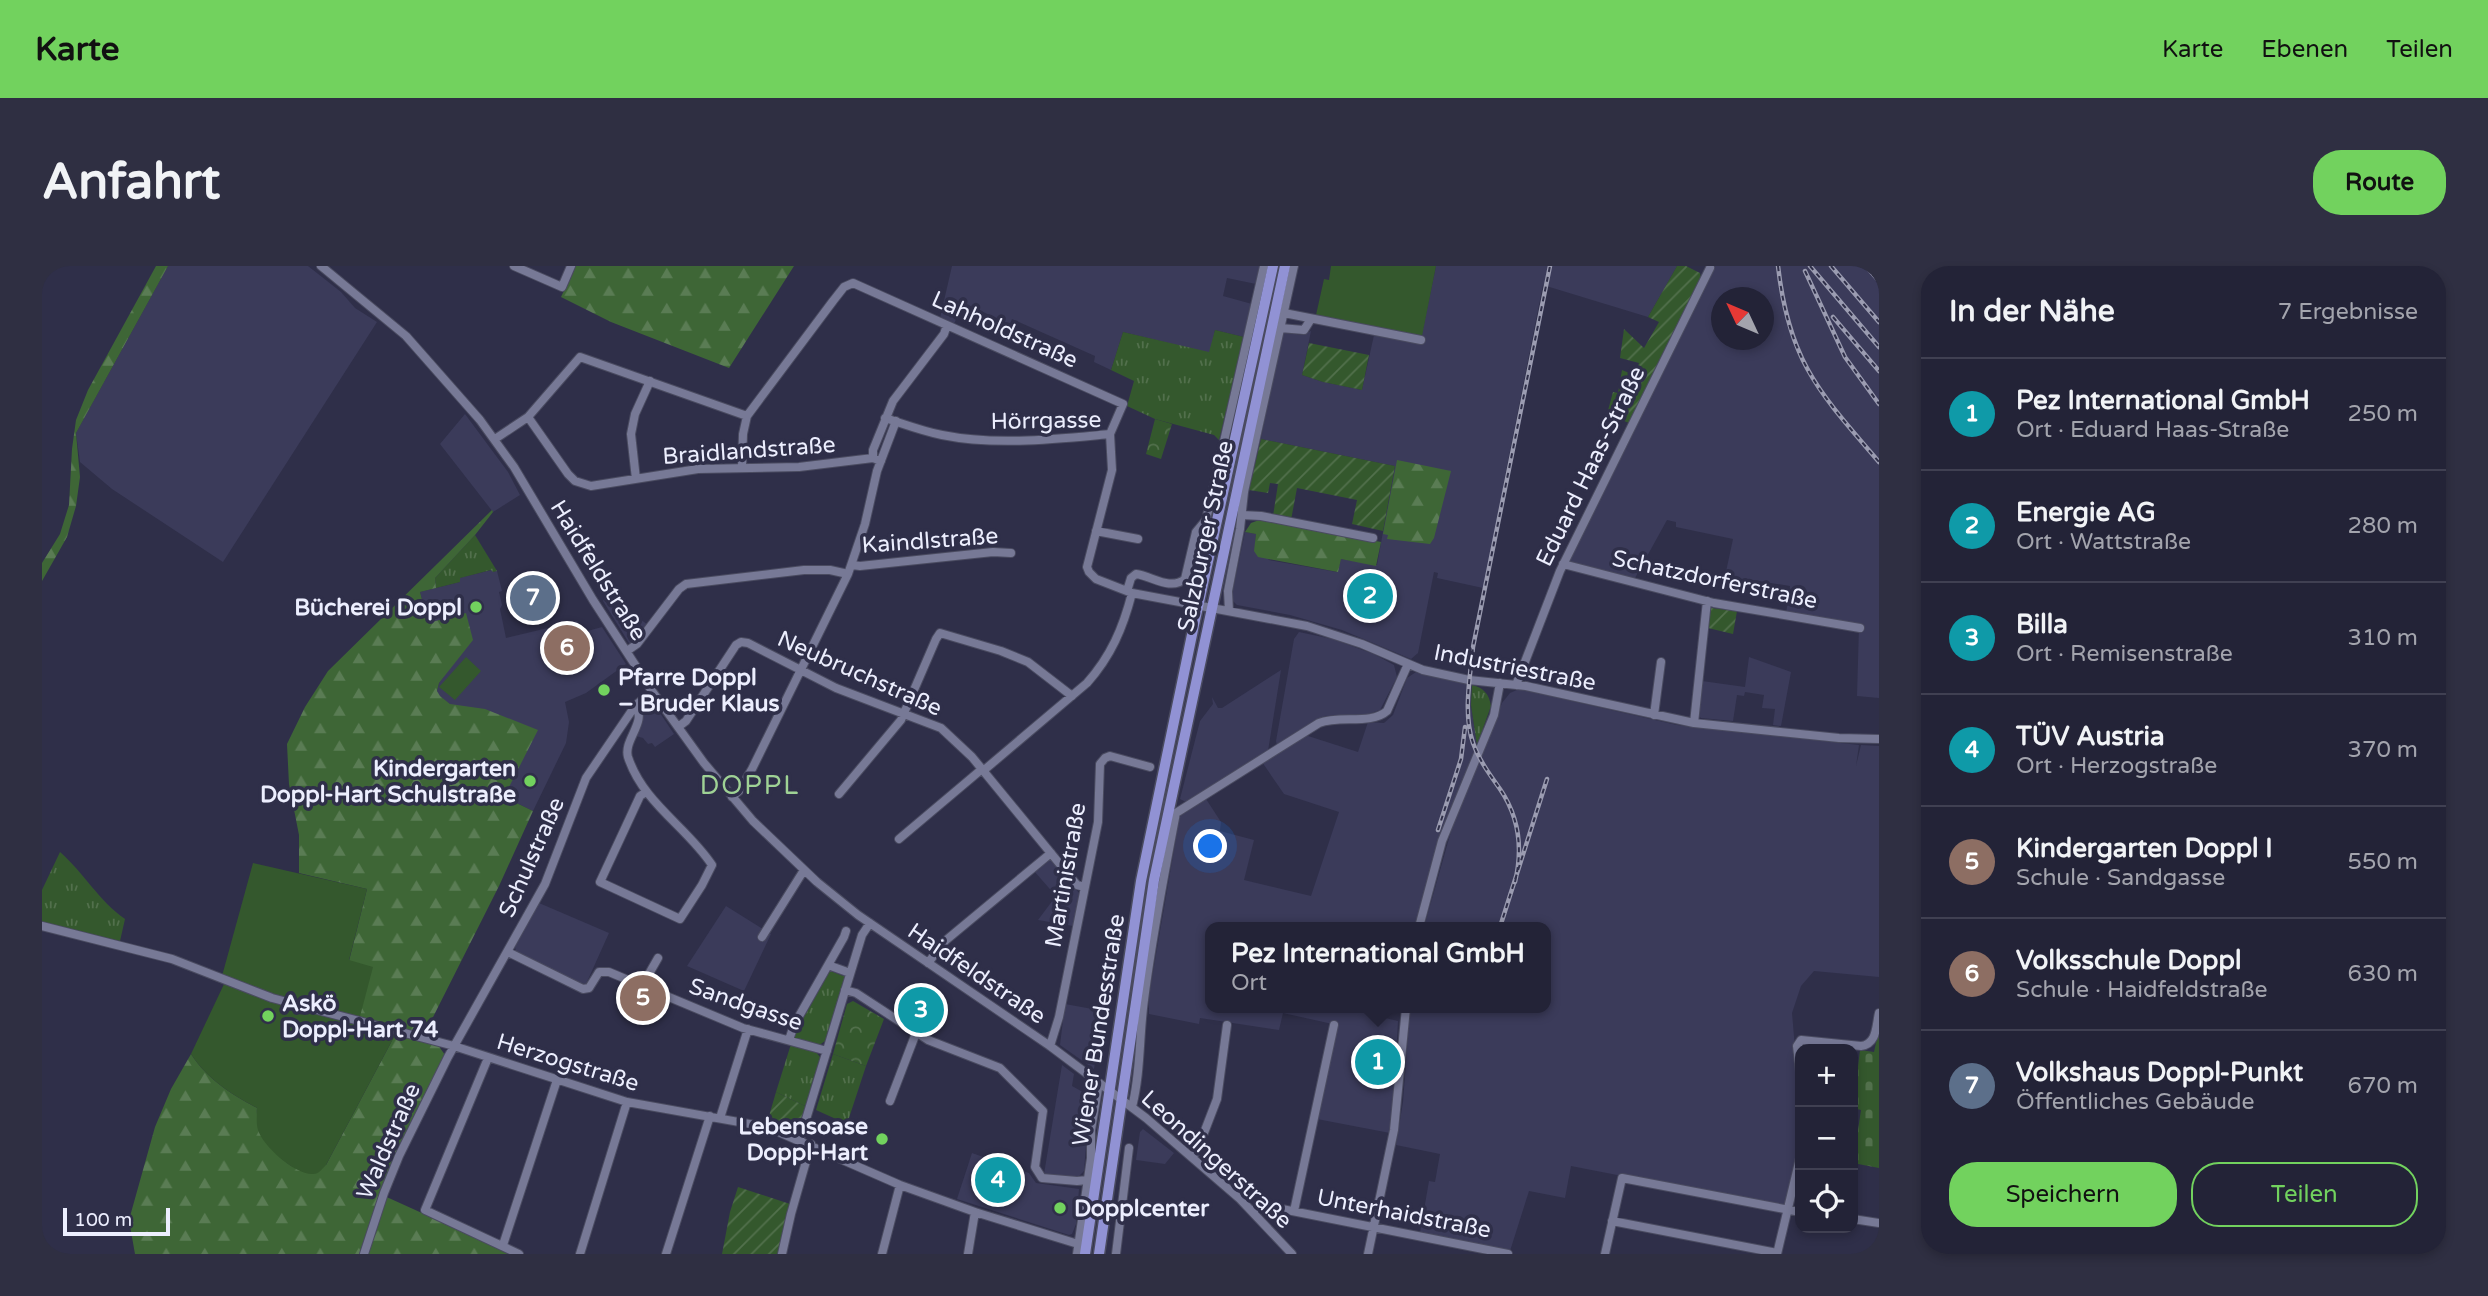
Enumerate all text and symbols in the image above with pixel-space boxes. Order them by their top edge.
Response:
text: Karte [35,30,119,69]
text: Karte [2162,35,2223,64]
text: Ebenen [2261,35,2348,64]
text: Teilen [2386,35,2453,64]
button: Route [2313,150,2446,215]
text: Anfahrt [42,153,220,212]
street label: Lahholdstraße [927,285,1082,375]
north arrow [1711,287,1774,350]
text: In der Nähe [1949,293,2115,330]
text: 7 Ergebnisse [2278,298,2418,326]
street label: Eduard Haas-Straße [1530,362,1652,571]
text: Pez International GmbH [2016,385,2310,416]
text: 1 [1965,400,1979,428]
text: 250 m [2348,400,2418,428]
street label: Hörrgasse [990,406,1102,436]
text: Ort · Eduard Haas-Straße [2016,416,2289,444]
street label: Braidlandstraße [662,431,837,471]
street label: Salzburger Straße [1172,438,1240,634]
street label: Haidfeldstraße [544,495,653,646]
text: Energie AG [2016,497,2156,528]
text: 2 [1965,512,1979,540]
text: 280 m [2348,512,2418,540]
street label: Kaindlstraße [861,522,999,560]
text: Ort · Wattstraße [2016,528,2191,556]
street label: Schatzdorferstraße [1610,545,1820,615]
pin: 2 [1347,570,1393,622]
pin: 7 [510,572,556,624]
place label: Bücherei Doppl [294,594,462,622]
marker: Bücherei Doppl [468,599,484,615]
text: Billa [2016,609,2068,640]
pin: 6 [544,622,590,674]
text: 3 [1965,624,1979,652]
text: 310 m [2348,624,2418,652]
street label: Neubruchstraße [773,625,946,723]
street label: Industriestraße [1431,639,1598,697]
text: Ort · Remisenstraße [2016,640,2233,668]
place label: Pfarre Doppl – Bruder Klaus [618,664,780,718]
marker: Pfarre Doppl – Bruder Klaus [596,682,612,698]
text: TÜV Austria [2016,721,2165,752]
text: 4 [1965,736,1979,764]
text: 370 m [2348,736,2418,764]
text: Ort · Herzogstraße [2016,752,2217,780]
place label: Kindergarten Doppl-Hart Schulstraße [260,755,516,809]
district label: DOPPL [700,770,800,801]
marker: Kindergarten Doppl-Hart Schulstraße [522,773,538,789]
street label: Schulstraße [493,793,571,922]
street label: Martinistraße [1039,801,1093,950]
your location [1193,829,1227,863]
text: Kindergarten Doppl I [2016,833,2273,864]
text: 5 [1965,848,1979,876]
text: 550 m [2348,848,2418,876]
text: Schule · Sandgasse [2016,864,2225,892]
street label: Wiener Bundesstraße [1067,912,1131,1148]
street label: Haidfeldstraße [902,917,1051,1030]
popup [1205,922,1551,1013]
text: Pez International GmbH [1231,938,1525,969]
text: Volksschule Doppl [2016,945,2241,976]
text: 6 [1965,960,1979,988]
text: 630 m [2348,960,2418,988]
text: Ort [1231,969,1267,997]
pin: 5 [620,972,666,1024]
street label: Sandgasse [685,972,806,1037]
text: Schule · Haidfeldstraße [2016,976,2267,1004]
pin: 3 [898,984,944,1036]
place label: Askö Doppl-Hart 74 [282,990,439,1044]
marker: Askö Doppl-Hart 74 [260,1008,276,1024]
street label: Herzogstraße [493,1028,642,1098]
pin: 1 [1355,1036,1401,1088]
map controls [1795,1044,1858,1233]
button: + [1795,1044,1858,1107]
text: Volkshaus Doppl-Punkt [2016,1057,2303,1088]
text: 7 [1965,1072,1979,1100]
text: 670 m [2348,1072,2418,1100]
street label: Waldstraße [351,1079,427,1204]
street label: Leondingerstraße [1135,1085,1298,1235]
text: Öffentliches Gebäude [2016,1088,2254,1116]
button: − [1795,1107,1858,1170]
place label: Lebensoase Doppl-Hart [738,1113,868,1167]
marker: Lebensoase Doppl-Hart [874,1131,890,1147]
pin: 4 [975,1154,1021,1206]
button: Speichern [1949,1162,2177,1227]
button: Teilen [2191,1162,2418,1227]
button: locate [1795,1170,1858,1233]
street label: Unterhaidstraße [1314,1183,1493,1245]
place label: Dopplcenter [1074,1195,1210,1223]
marker: Dopplcenter [1052,1200,1068,1216]
scale bar [63,1205,170,1237]
text: 100 m [74,1209,132,1231]

